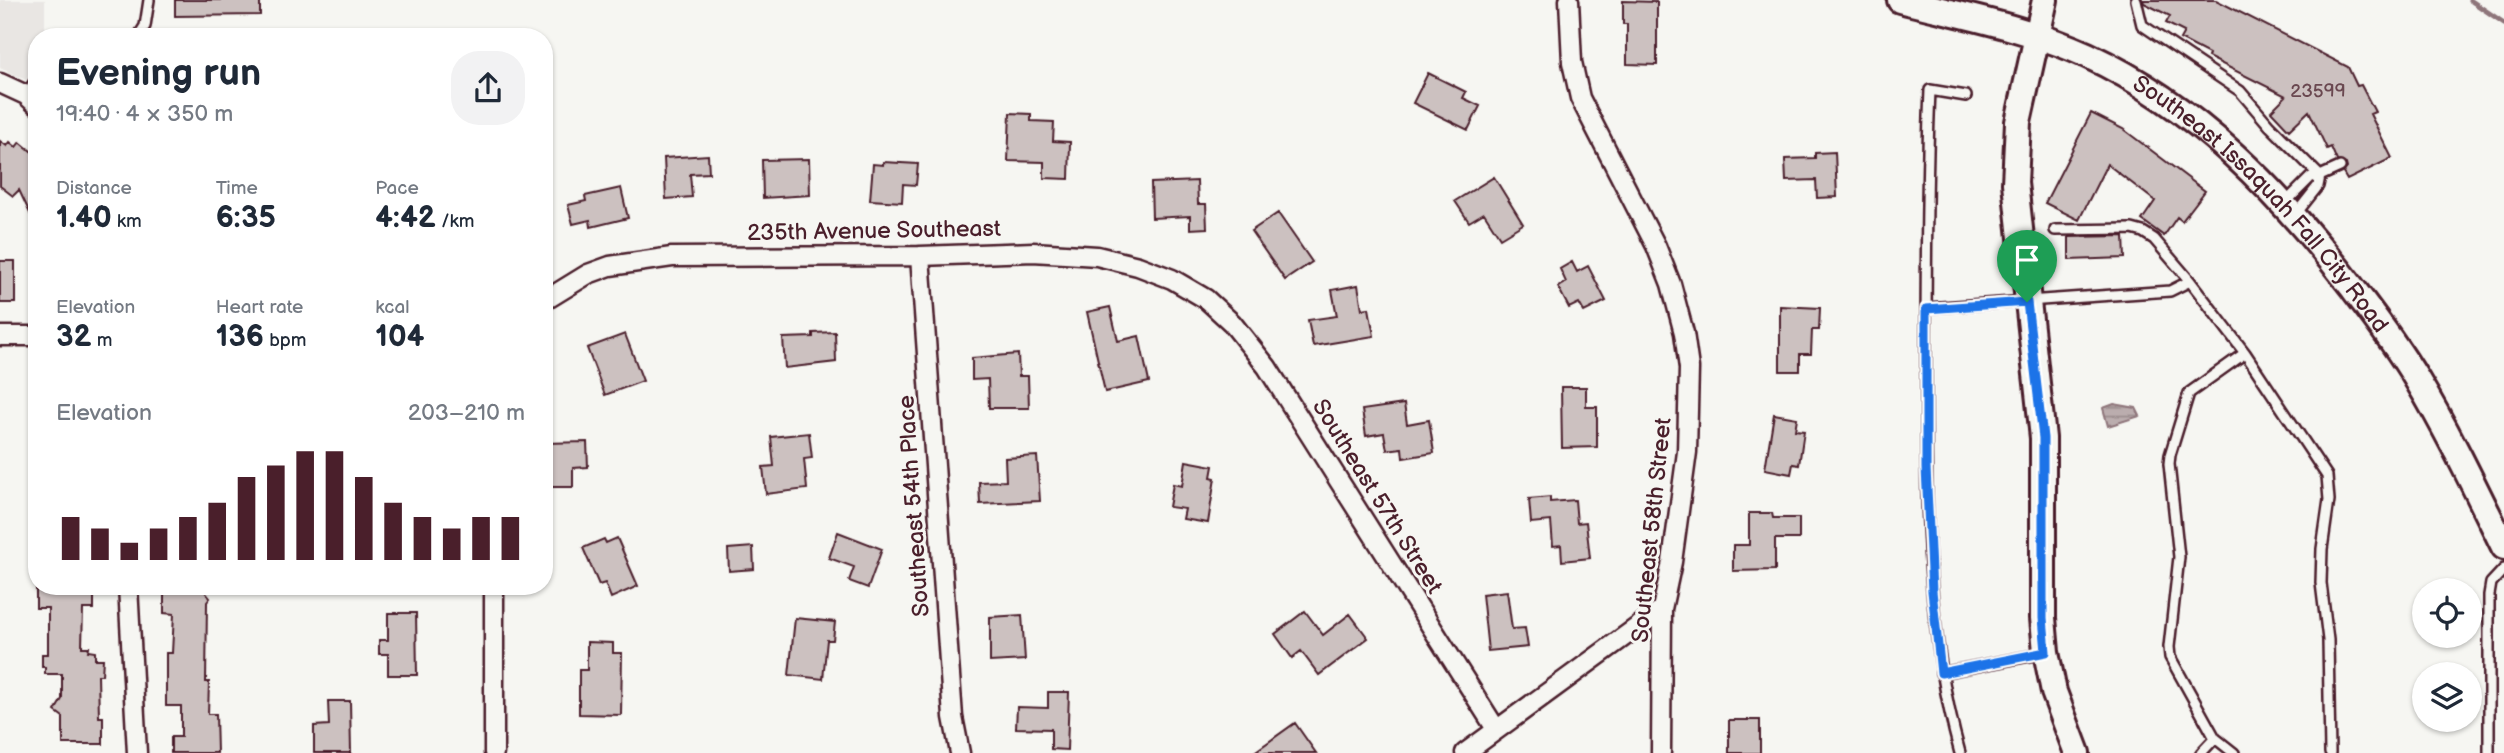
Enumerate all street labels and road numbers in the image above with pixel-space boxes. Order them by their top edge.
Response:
street label: Southeast Issaquah Fall City Road [2128,70,2394,338]
street label: 235th Avenue Southeast [747,215,1001,247]
street label: Southeast 54th Place [892,394,936,618]
street label: Southeast 57th Street [1306,394,1448,599]
street label: Southeast 58th Street [1626,416,1678,644]

